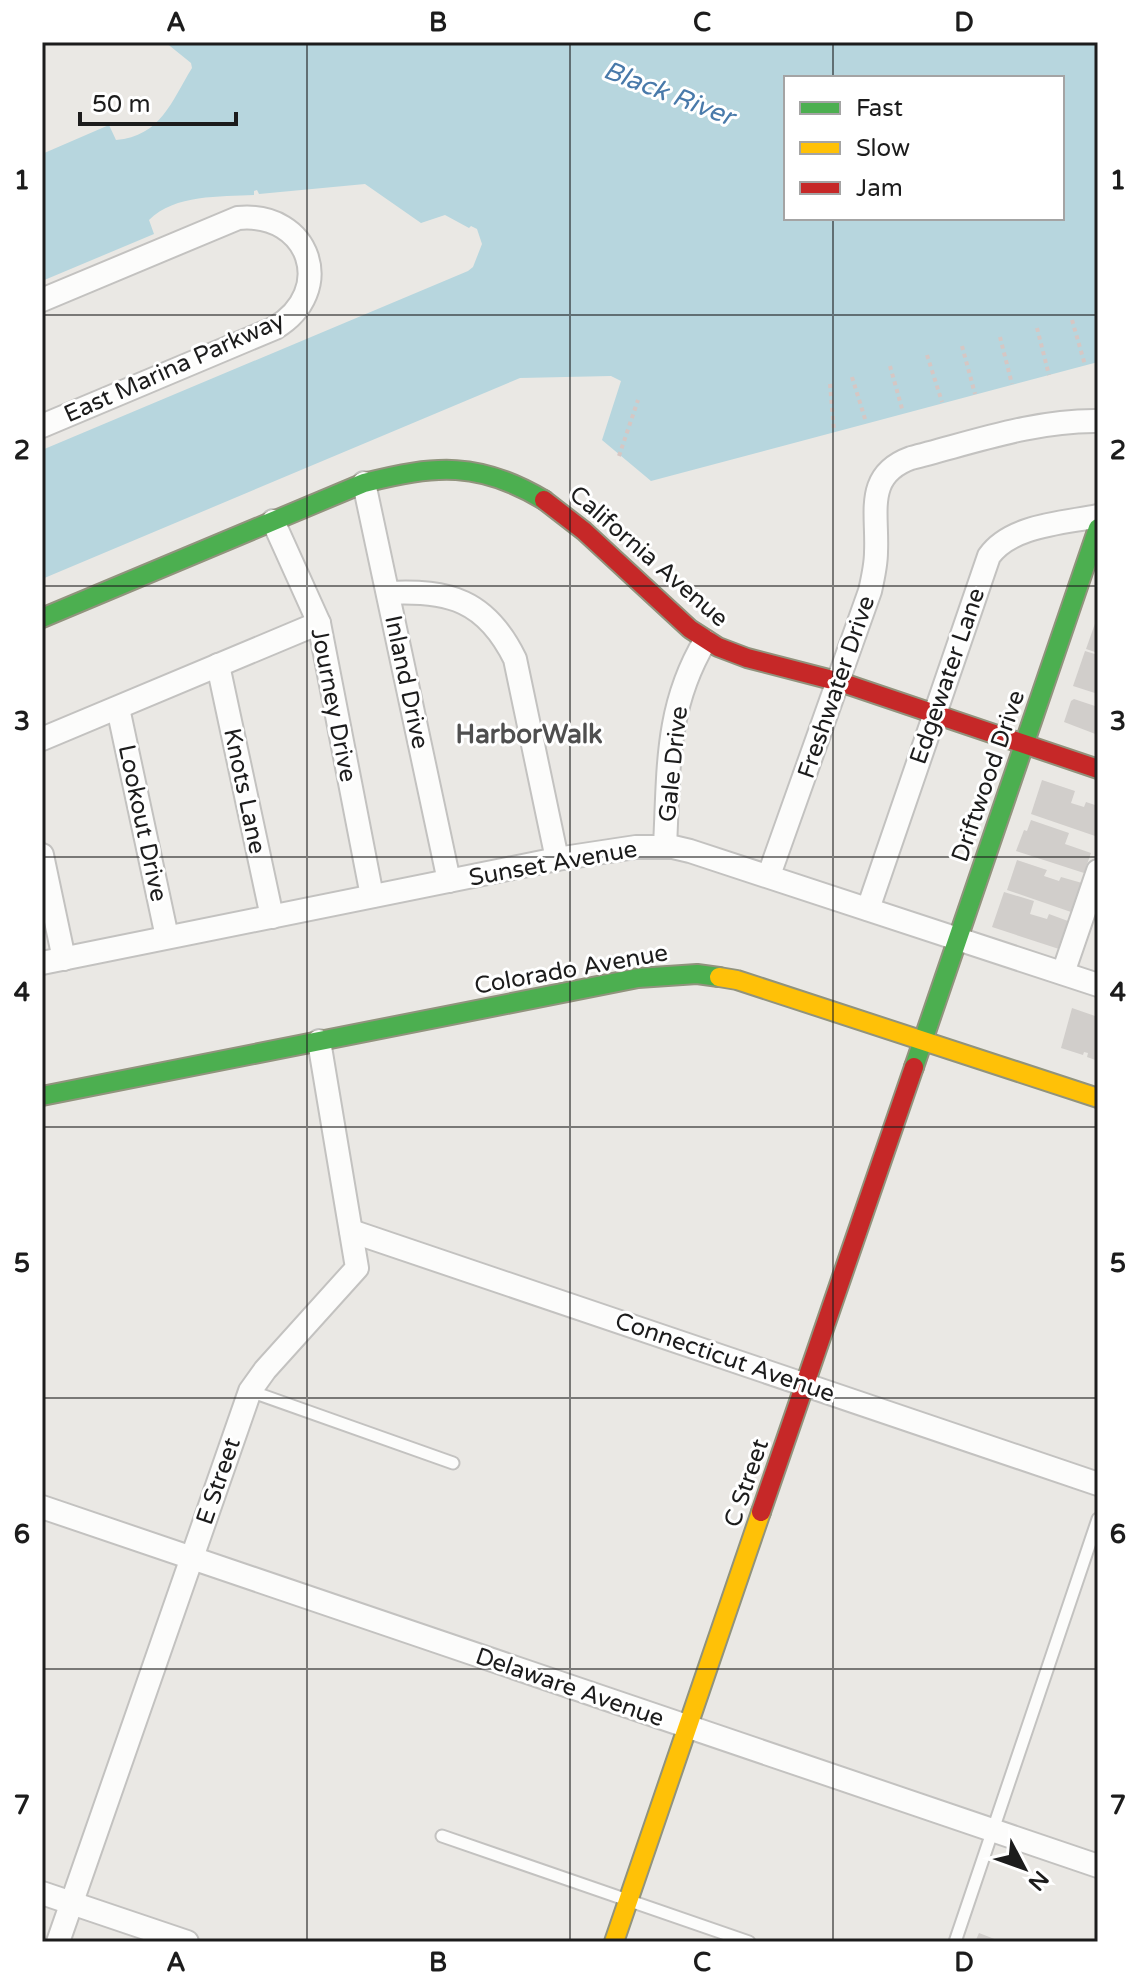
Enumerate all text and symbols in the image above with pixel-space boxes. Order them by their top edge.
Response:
text: A [166,7,186,38]
text: B [429,7,447,38]
text: C [693,7,711,38]
text: D [954,7,974,38]
water label: Black River [599,54,741,134]
scale bar [80,76,236,126]
legend [784,76,1064,220]
text: 50 m [92,90,150,119]
text: Fast [856,94,903,123]
text: Slow [856,134,910,163]
text: 1 [14,165,30,196]
text: 1 [1110,165,1126,196]
text: Jam [856,174,903,203]
street label: East Marina Parkway [60,306,289,429]
text: 2 [14,435,30,466]
text: 2 [1110,435,1126,466]
street label: California Avenue [563,480,734,633]
street label: Edgewater Lane [904,584,991,768]
street label: Freshwater Drive [792,592,881,782]
street label: Inland Drive [378,613,435,752]
street label: Journey Drive [304,626,363,784]
street label: Driftwood Drive [946,687,1031,866]
street label: Gale Drive [653,705,694,824]
text: 3 [14,706,30,737]
text: 3 [1110,706,1126,737]
district label: HarborWalk [456,719,602,750]
street label: Knots Lane [217,726,272,857]
street label: Lookout Drive [112,742,173,904]
street label: Sunset Avenue [467,834,639,893]
street label: Colorado Avenue [472,938,670,1001]
text: 4 [14,977,30,1008]
text: 4 [1110,977,1126,1008]
text: 5 [14,1248,30,1279]
text: 5 [1110,1248,1126,1279]
street label: Connecticut Avenue [611,1306,838,1409]
street label: E Street [190,1434,247,1529]
street label: C Street [718,1435,775,1531]
text: 6 [14,1519,30,1550]
text: 6 [1110,1519,1126,1550]
street label: Delaware Avenue [472,1642,668,1733]
text: 7 [14,1790,30,1821]
text: 7 [1110,1790,1126,1821]
north arrow [984,1828,1064,1908]
text: N [1023,1865,1054,1896]
text: A [166,1947,186,1978]
text: B [429,1947,447,1978]
text: C [693,1947,711,1978]
text: D [954,1947,974,1978]

